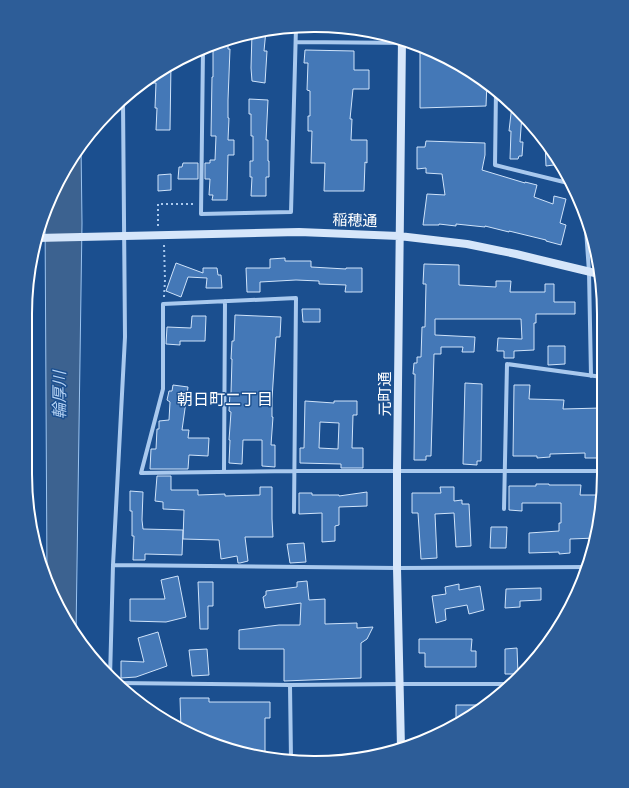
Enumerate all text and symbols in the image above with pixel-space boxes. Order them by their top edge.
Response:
street label: 稲穂通 [332,210,378,230]
water label: 輪厚川 [49,369,69,419]
street label: 元町通 [375,371,394,417]
district label: 朝日町二丁目 [177,389,273,409]

